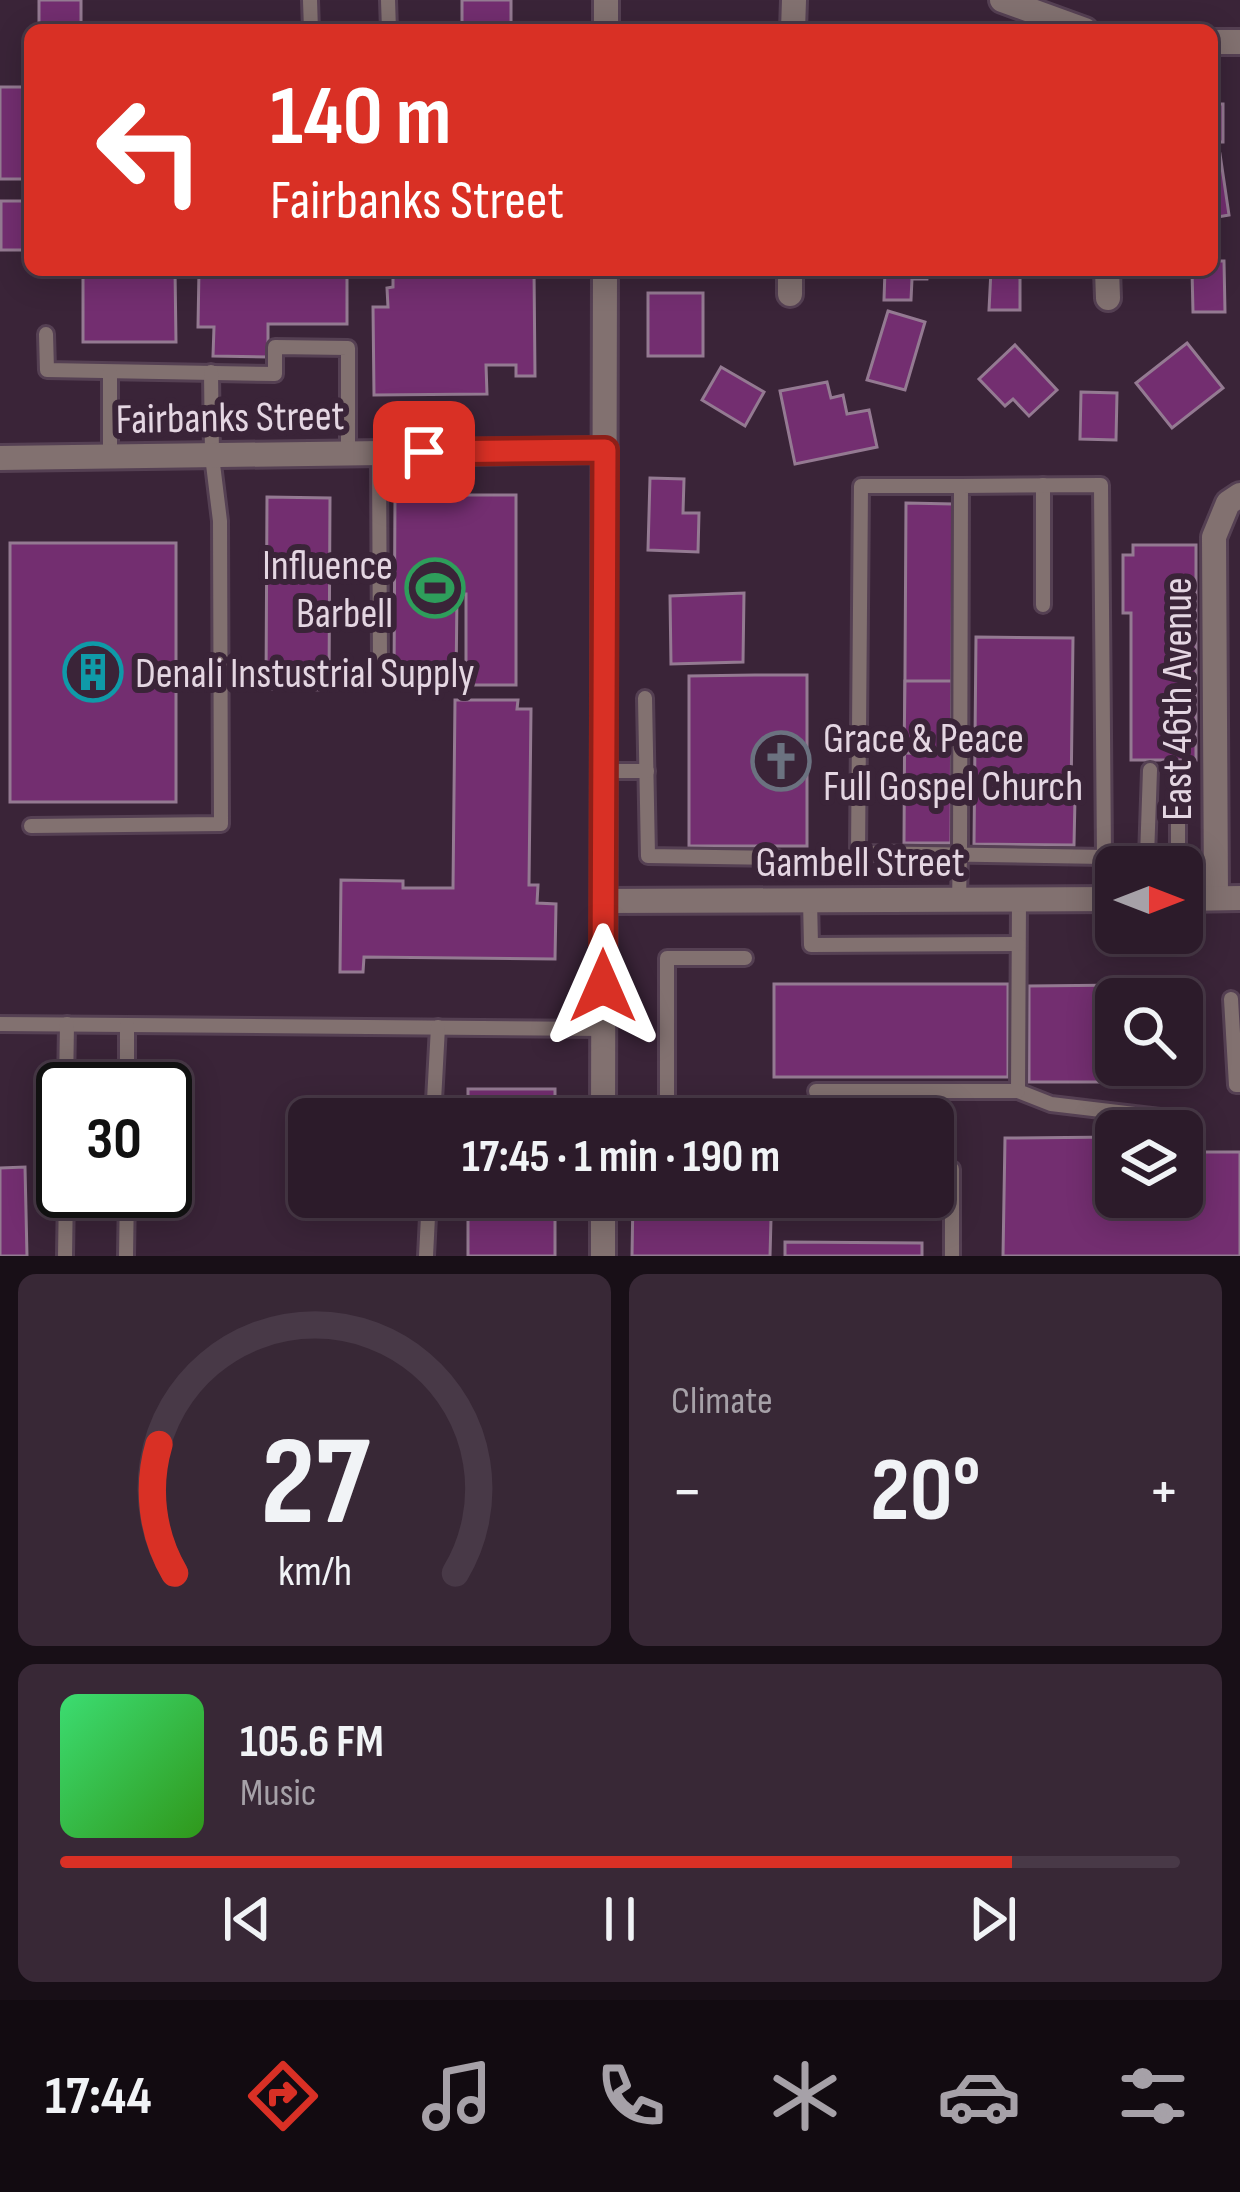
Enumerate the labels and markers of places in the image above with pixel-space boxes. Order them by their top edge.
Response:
pin [373,401,475,503]
place label: Influence Barbell [262,541,393,640]
sports icon: Influence Barbell [404,557,466,619]
building icon: Denali Instustrial Supply [62,641,124,703]
place label: Denali Instustrial Supply [135,649,475,700]
place label: Grace & Peace Full Gospel Church [823,714,1083,813]
church icon: Grace & Peace Full Gospel Church [750,730,812,792]

